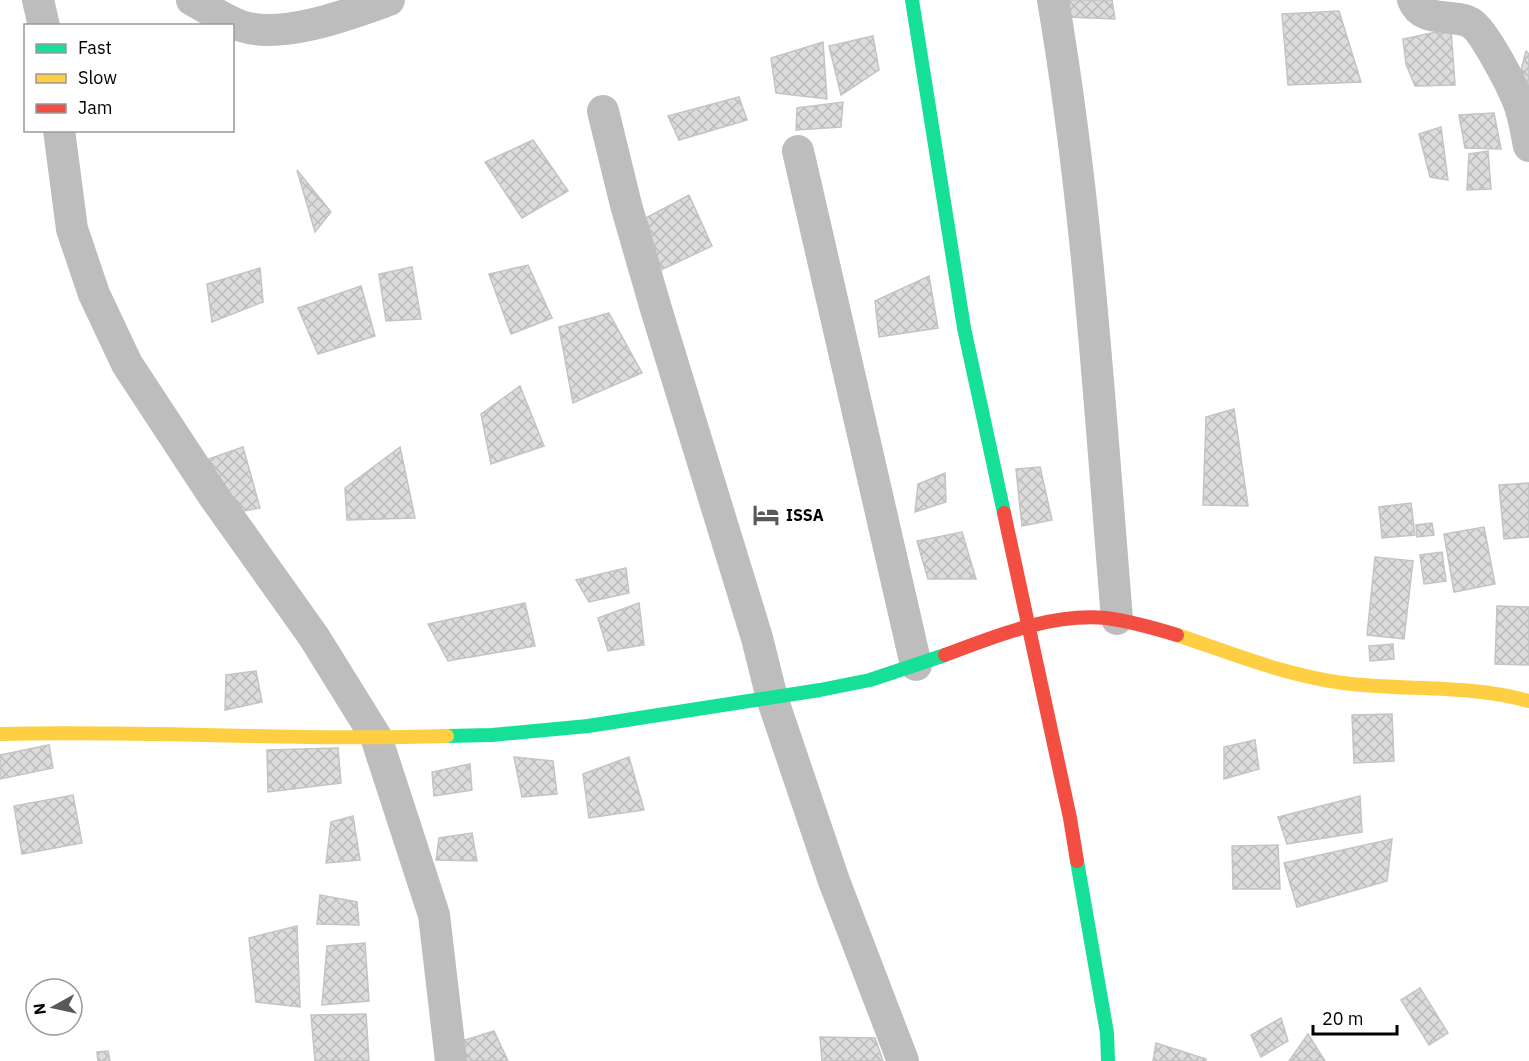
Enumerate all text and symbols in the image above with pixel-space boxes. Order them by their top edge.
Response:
legend [24,24,234,132]
text: Fast [78,36,112,59]
text: Slow [78,66,117,89]
text: Jam [78,96,113,119]
hotel icon: ISSA [751,500,781,530]
place label: ISSA [786,505,824,525]
north arrow [24,977,84,1037]
scale bar [1313,998,1397,1036]
text: N [28,1002,50,1016]
text: 20 m [1322,1007,1364,1030]

